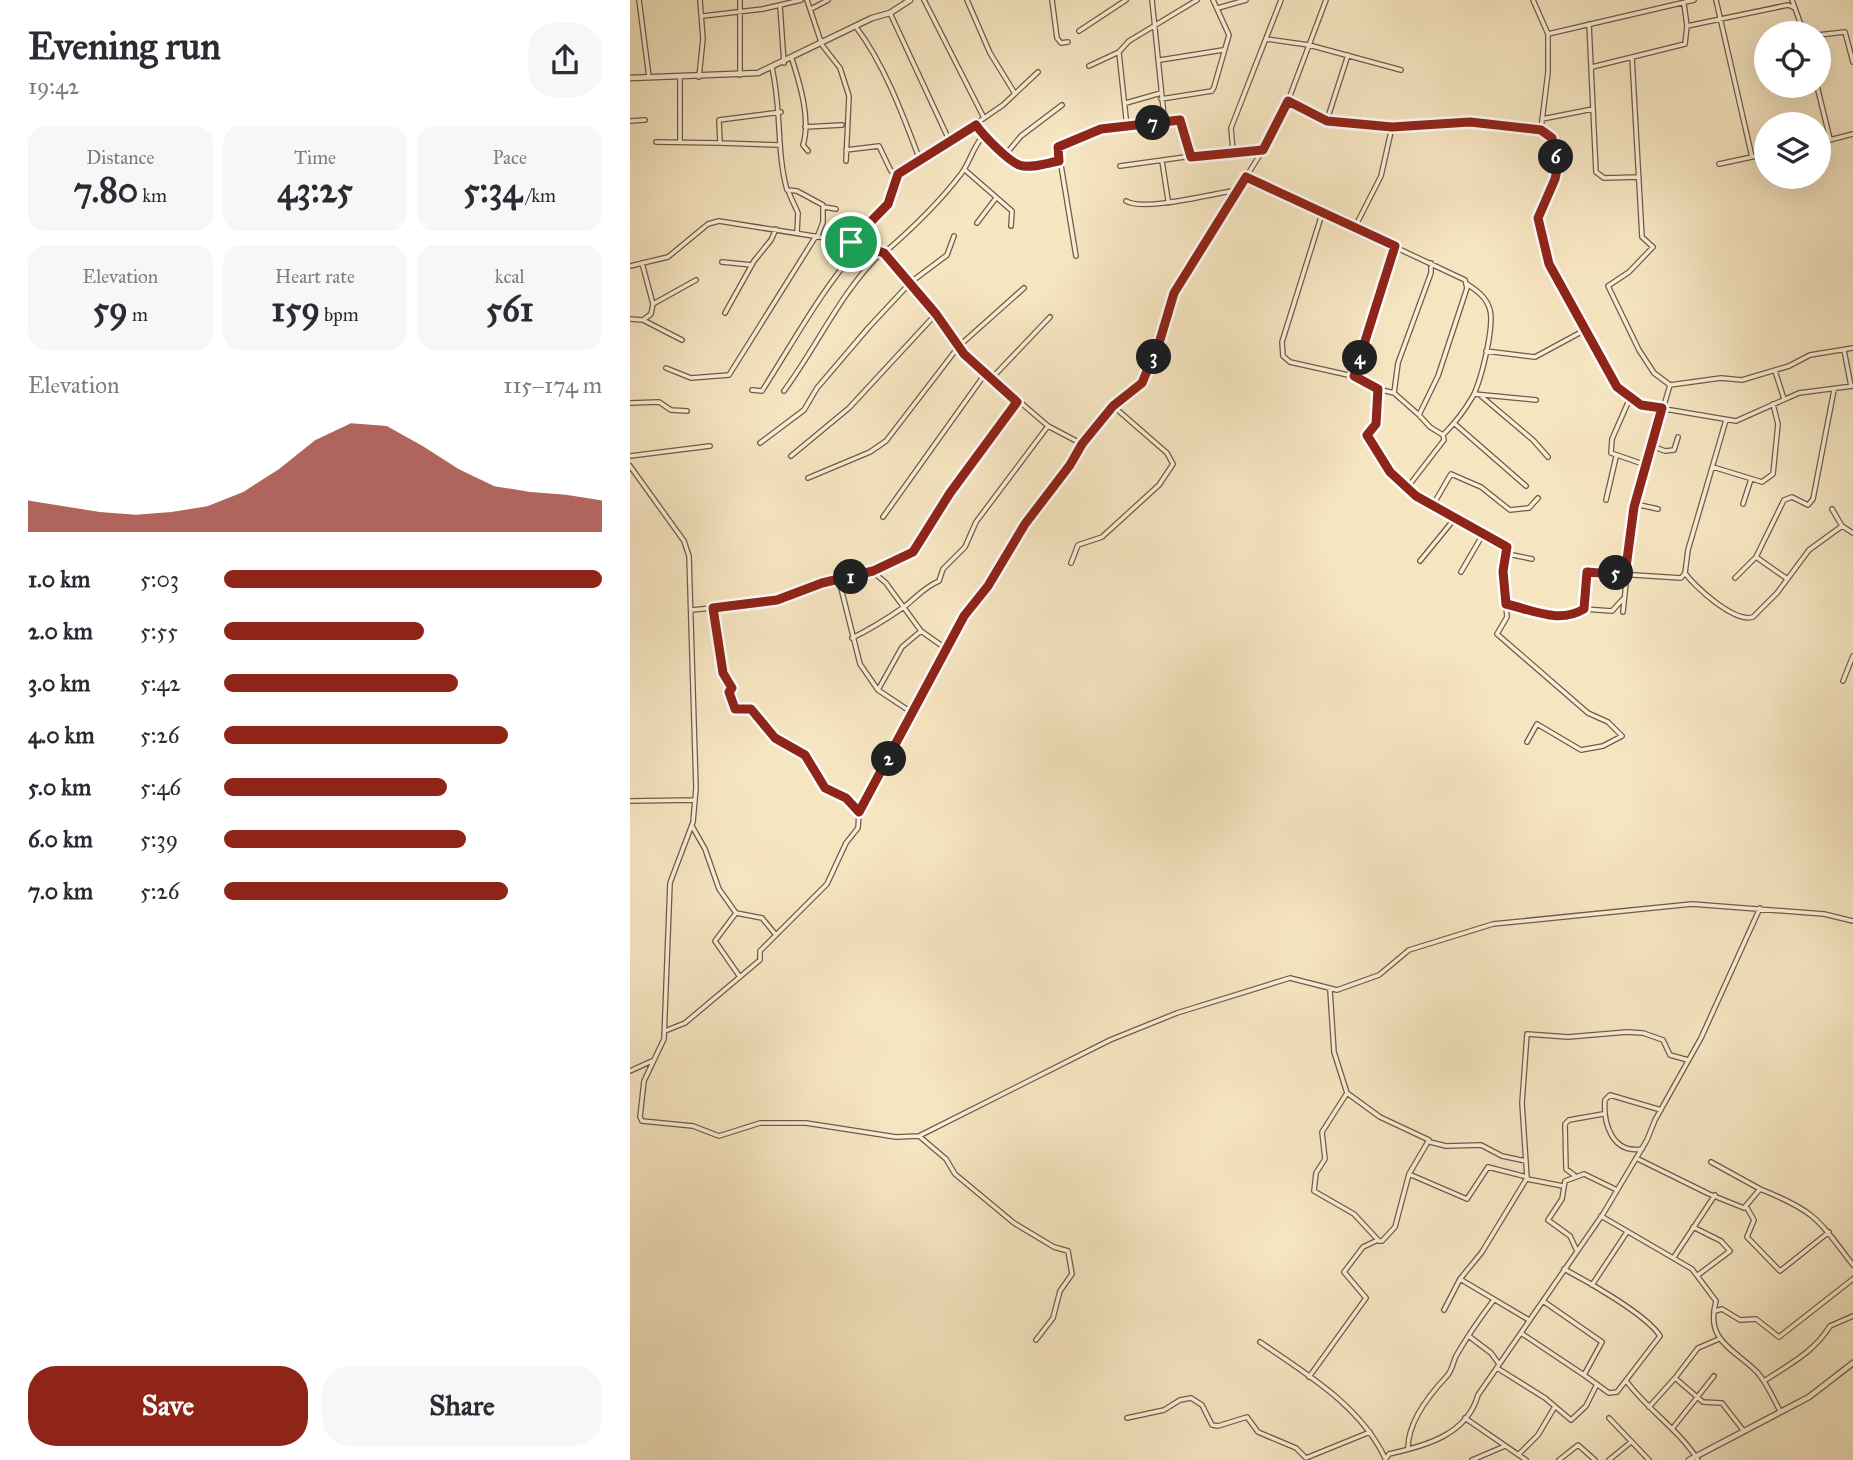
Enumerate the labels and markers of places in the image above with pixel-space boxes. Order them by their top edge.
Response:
pin: 7 [1135,106,1170,140]
pin: 6 [1538,140,1574,174]
pin [821,212,881,272]
pin: 3 [1136,340,1172,374]
pin: 4 [1342,340,1378,376]
pin: 5 [1598,556,1634,590]
pin: 1 [834,560,868,594]
pin: 2 [872,742,906,776]

